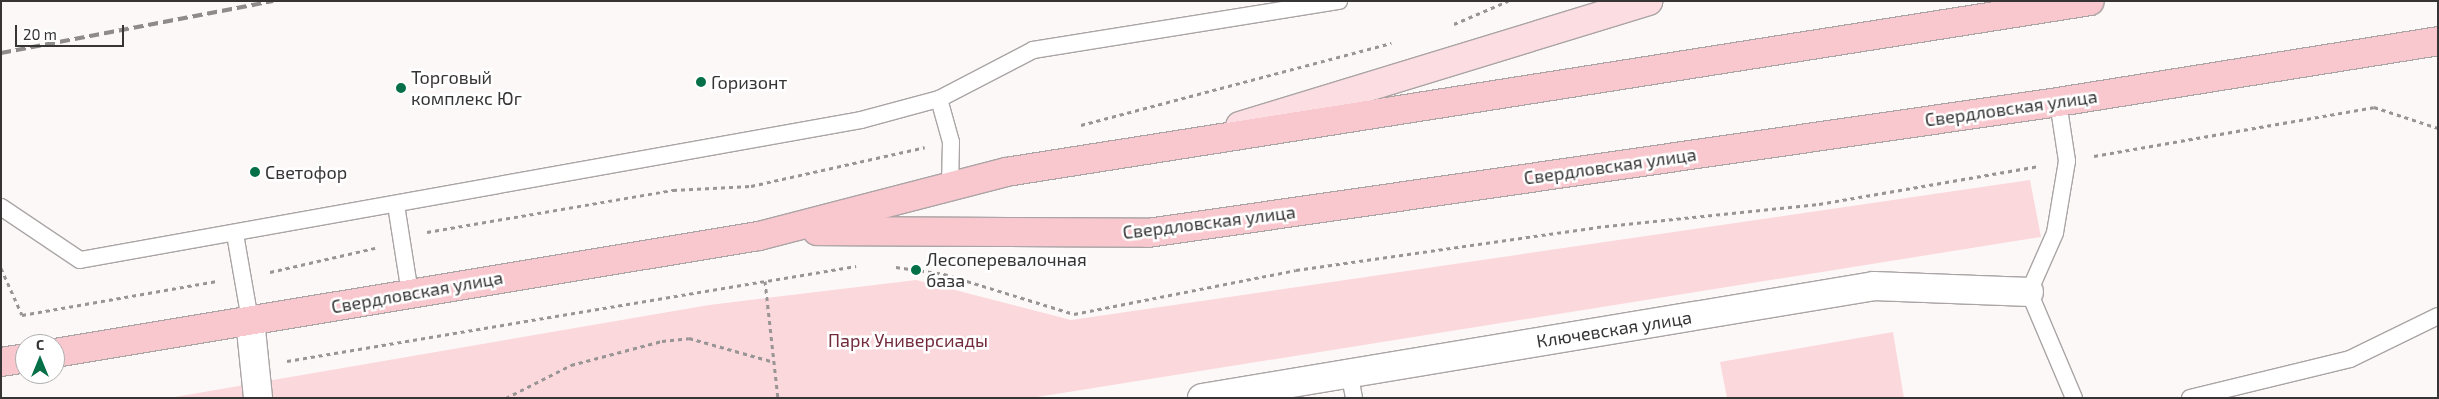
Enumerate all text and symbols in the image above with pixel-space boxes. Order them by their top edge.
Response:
scale bar [18,15,126,47]
text: 20 m [23,25,57,43]
place label: Торговый комплекс Юг [411,67,522,110]
place label: Горизонт [711,71,787,93]
marker: Горизонт [695,76,707,88]
marker: Торговый комплекс Юг [395,82,407,94]
street label: Свердловская улица [1923,85,2099,131]
street label: Свердловская улица [1522,143,1698,189]
place label: Светофор [265,161,347,183]
marker: Светофор [249,166,261,178]
street label: Свердловская улица [1121,201,1297,243]
place label: Лесоперевалочная база [926,249,1087,292]
marker: Лесоперевалочная база [910,264,922,276]
street label: Свердловская улица [330,266,504,318]
street label: Ключевская улица [1535,306,1693,352]
park label: Парк Универсиады [828,329,988,351]
north arrow [15,334,65,384]
text: С [36,336,44,353]

